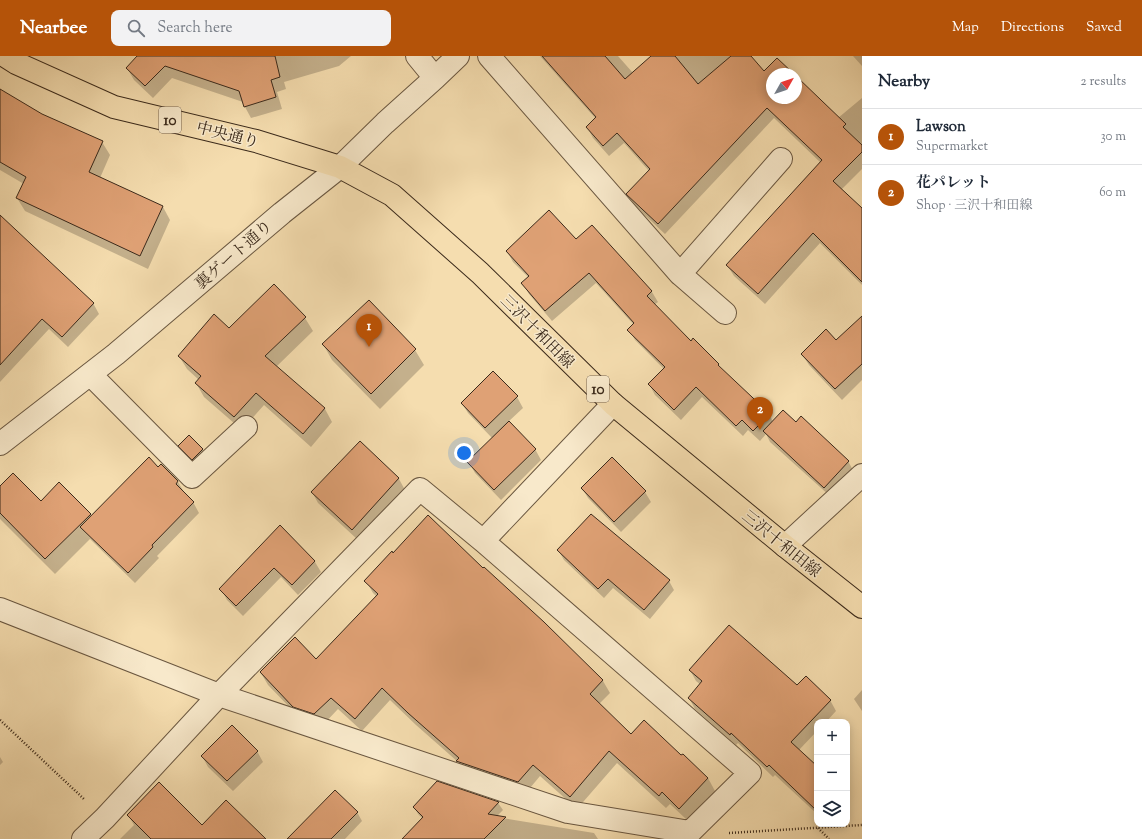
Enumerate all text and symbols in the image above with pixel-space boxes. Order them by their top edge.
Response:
search box [111,10,391,46]
text: Nearbee [20,15,87,42]
icon: search [125,17,147,39]
text: Search here [157,18,233,39]
text: Map [952,18,979,38]
text: Directions [1001,18,1064,38]
text: Saved [1086,18,1122,38]
north arrow [766,68,802,104]
text: Nearby [878,70,930,94]
text: 2 results [1081,73,1126,91]
road number: 10 [159,107,181,133]
text: Lawson [916,117,966,138]
street label: 中央通り [194,118,261,155]
text: 1 [889,128,893,146]
text: 30 m [1100,128,1126,146]
text: Supermarket [916,138,988,156]
text: 花パレット [916,173,991,194]
text: 2 [888,184,894,202]
text: 60 m [1099,184,1126,202]
text: Shop · 三沢十和田線 [916,197,1032,215]
street label: 裏ゲート通り [191,216,278,296]
street label: 三沢十和田線 [494,291,578,375]
pin: 1 [356,314,382,347]
road number: 10 [587,376,609,402]
pin: 2 [747,397,773,430]
your location [454,443,474,463]
street label: 三沢十和田線 [736,506,825,584]
map controls [814,719,850,827]
button: + [814,719,850,755]
button: − [814,755,850,791]
button: layers [814,791,850,827]

